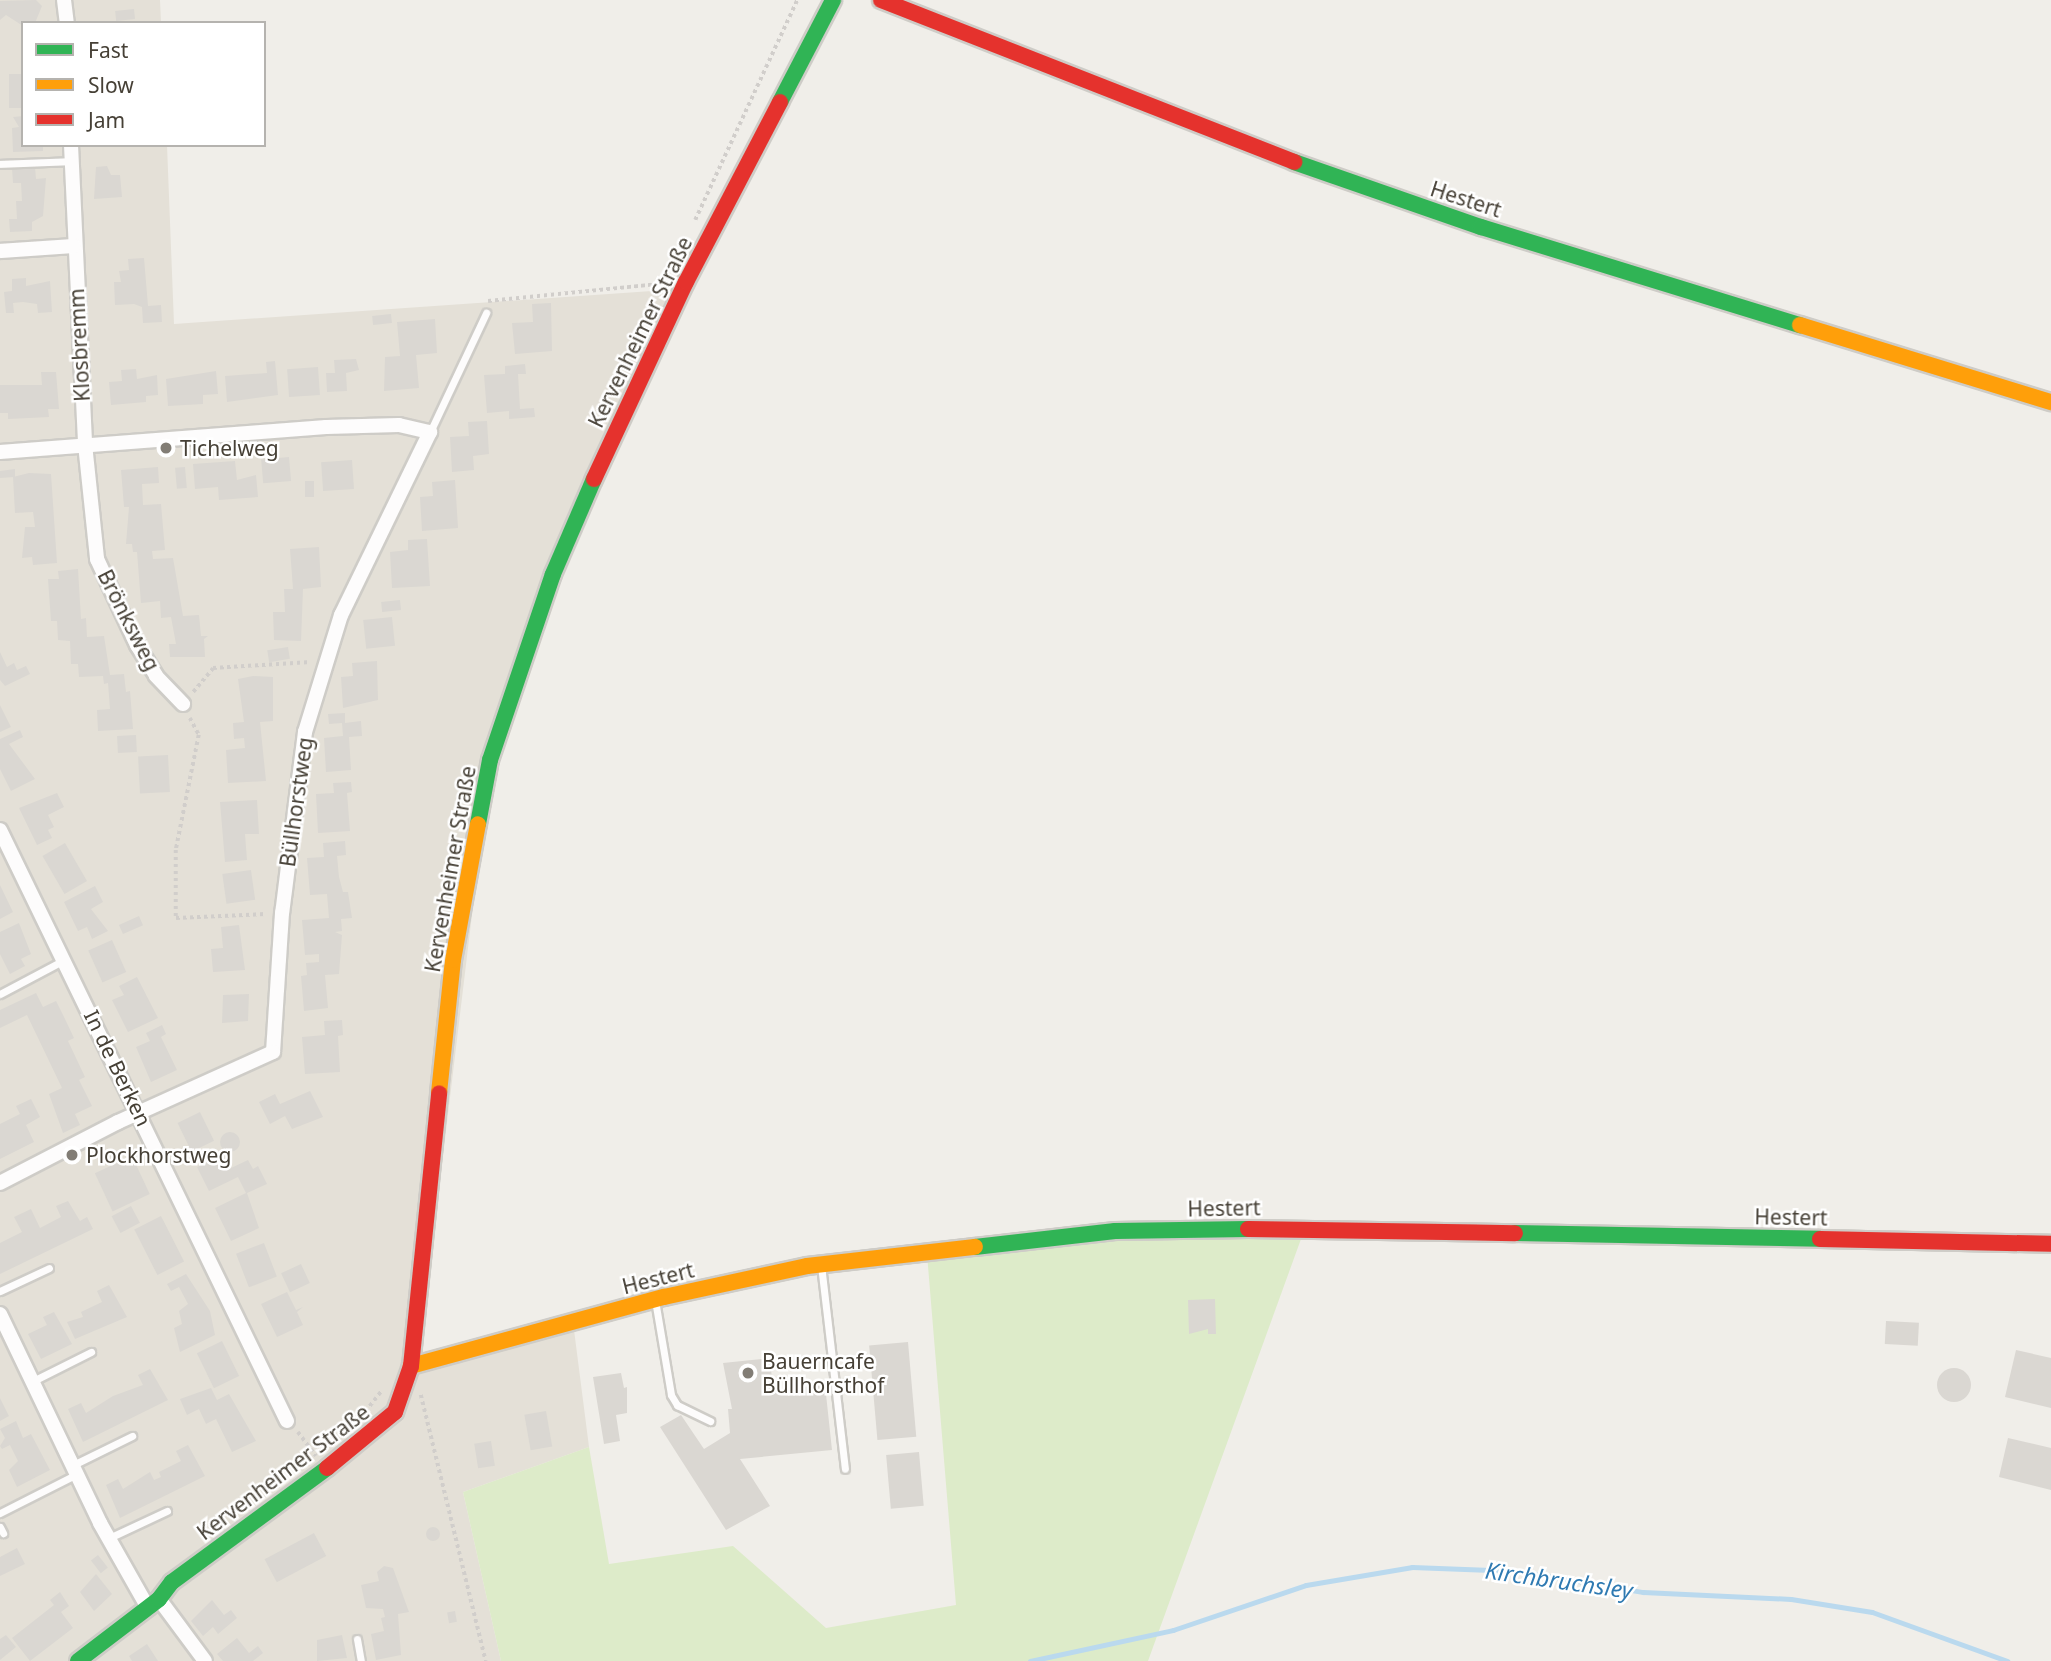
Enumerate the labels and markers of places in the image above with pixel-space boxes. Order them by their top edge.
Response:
place label: Tichelweg [180,435,279,461]
marker: Tichelweg [158,440,174,456]
place label: Plockhorstweg [86,1142,231,1168]
marker: Plockhorstweg [64,1147,80,1163]
place label: Bauerncafe Büllhorsthof [762,1348,884,1398]
marker: Bauerncafe Büllhorsthof [740,1365,756,1381]

